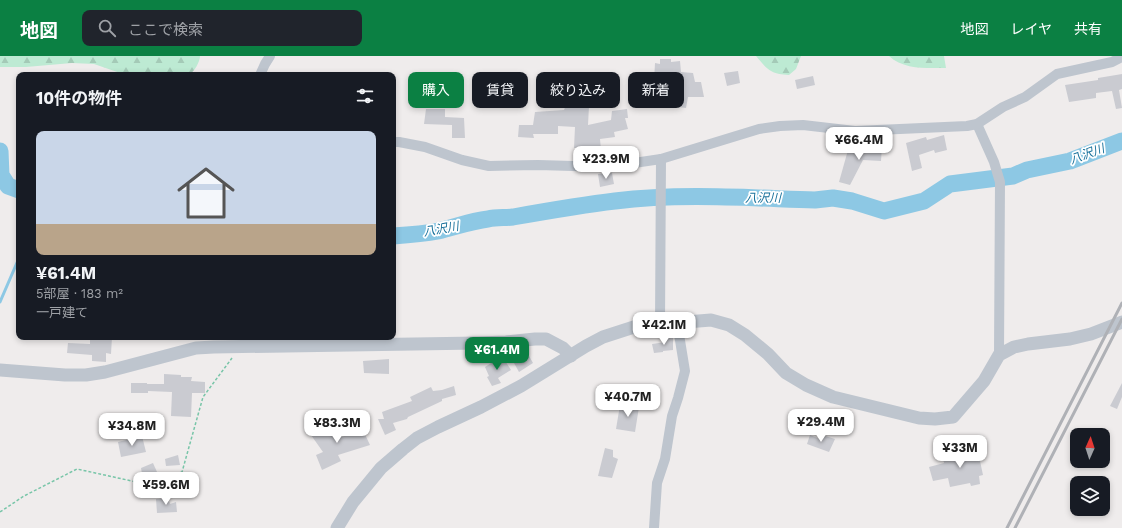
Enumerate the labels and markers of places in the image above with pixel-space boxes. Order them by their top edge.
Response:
pin: ¥66.4M [826,127,892,161]
pin: ¥23.9M [573,146,639,180]
pin: ¥42.1M [631,312,697,346]
pin: ¥61.4M [464,337,530,371]
pin: ¥40.7M [595,384,661,418]
pin: ¥29.4M [788,409,854,443]
pin: ¥83.3M [304,410,370,444]
pin: ¥34.8M [99,413,165,447]
pin: ¥33M [936,435,984,469]
pin: ¥59.6M [133,472,199,506]

